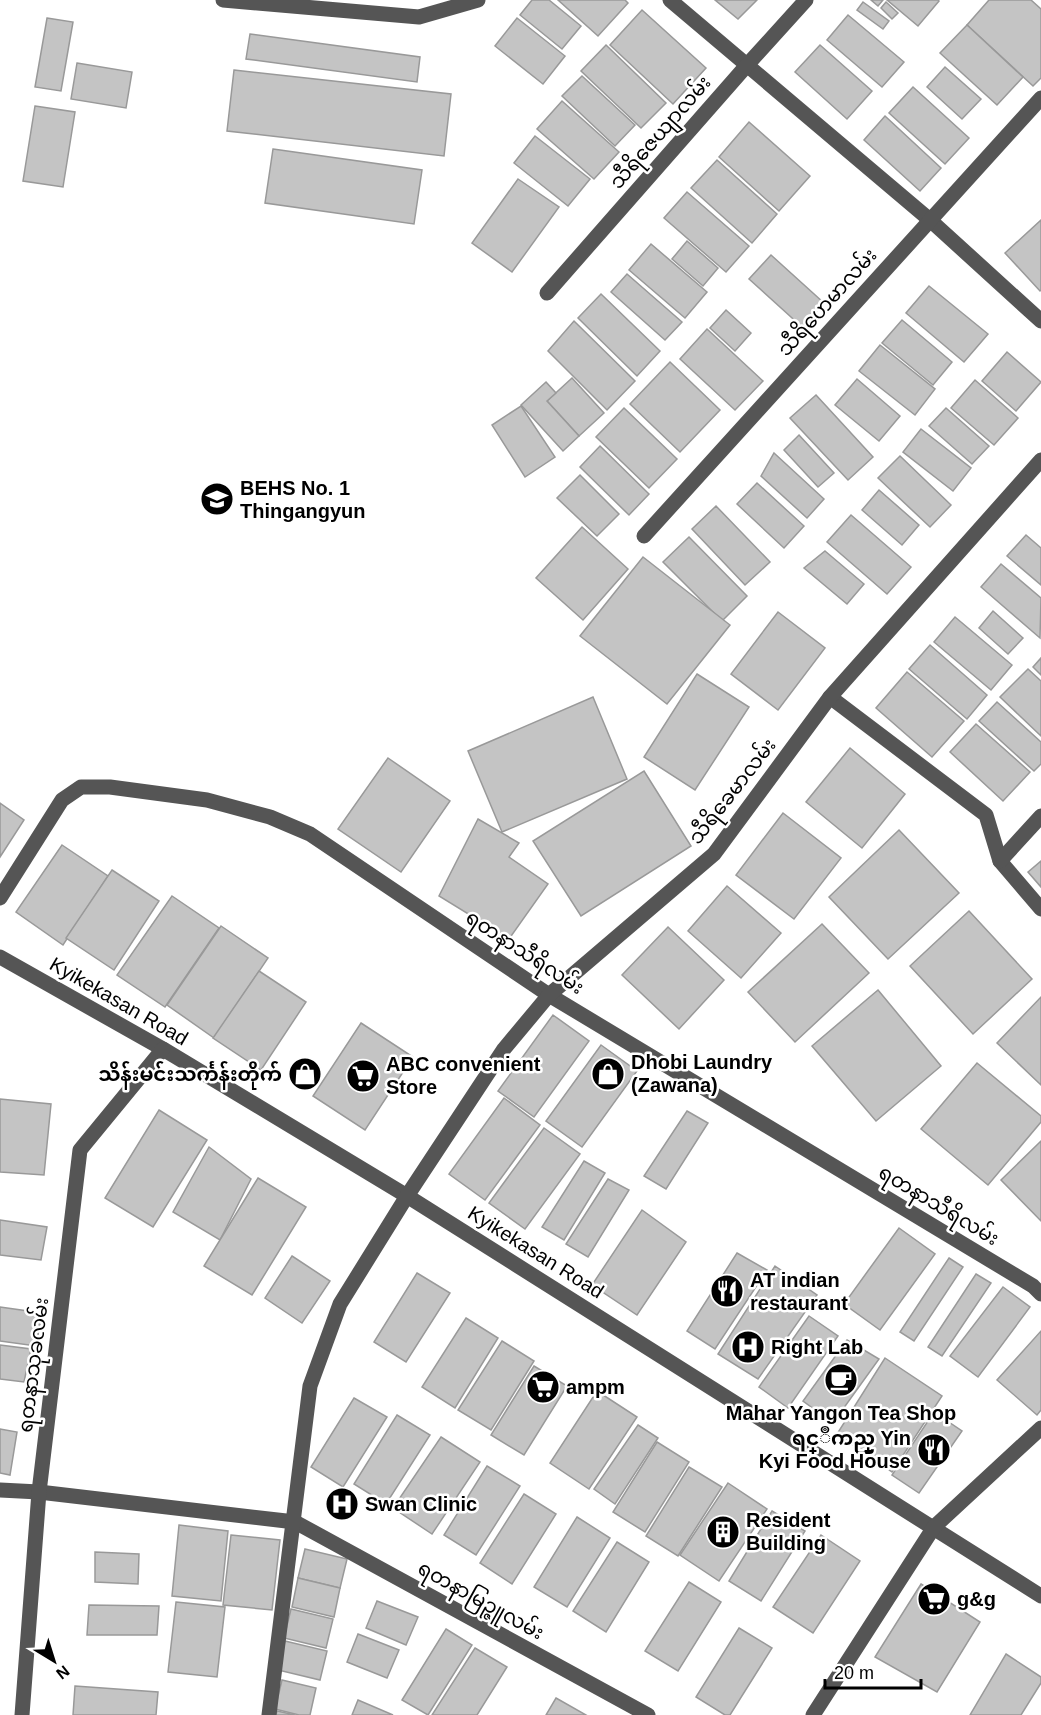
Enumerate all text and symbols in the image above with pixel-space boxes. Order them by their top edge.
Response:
street label: သီရိဇေယျာလမ်း [603,69,719,196]
street label: သီရိဟေမာလမ်း [771,242,885,364]
place label: BEHS No. 1 Thingangyun [240,477,366,522]
school or university icon: BEHS No. 1 Thingangyun [199,481,235,517]
street label: သီရိခေမာလမ်း [682,732,784,851]
street label: ရတနာသီရိလမ်း [459,903,590,1002]
street label: Kyikekasan Road [46,953,192,1049]
place label: Dhobi Laundry (Zawana) [631,1051,773,1096]
place label: ABC convenient Store [386,1053,541,1098]
shop icon: သိန်းမင်းသင်္ကန်းတိုက် [287,1056,323,1092]
shop icon: Dhobi Laundry (Zawana) [590,1056,626,1092]
supermarket icon: ABC convenient Store [345,1058,381,1094]
place label: သိန်းမင်းသင်္ကန်းတိုက် [98,1061,282,1090]
street label: ရတနာသီရိလမ်း [872,1158,1005,1254]
street label: Kyikekasan Road [464,1201,608,1303]
place label: AT indian restaurant [750,1269,848,1314]
restaurant icon: AT indian restaurant [709,1273,745,1309]
street label: ရတနာသုခလမ်း [11,1296,58,1434]
hospital icon: Right Lab [730,1329,766,1365]
place label: Right Lab [771,1336,863,1358]
cafe icon: Mahar Yangon Tea Shop [823,1362,859,1398]
supermarket icon: ampm [525,1369,561,1405]
place label: ampm [566,1376,625,1398]
place label: Mahar Yangon Tea Shop [726,1402,956,1424]
place label: ရင္ဳကည္ Yin Kyi Food House [759,1426,911,1472]
restaurant icon: ရင္ဳကည္ Yin Kyi Food House [916,1432,952,1468]
hospital icon: Swan Clinic [324,1486,360,1522]
place label: Swan Clinic [365,1493,477,1515]
place label: Resident Building [746,1509,831,1554]
building icon: Resident Building [705,1514,741,1550]
street label: ရတနာမြဉ္ဇူလမ်း [412,1554,549,1648]
supermarket icon: g&g [916,1581,952,1617]
place label: g&g [957,1588,996,1610]
north arrow [24,1631,84,1691]
scale bar [825,1652,921,1690]
text: N [53,1662,73,1683]
text: 20 m [834,1663,874,1683]

